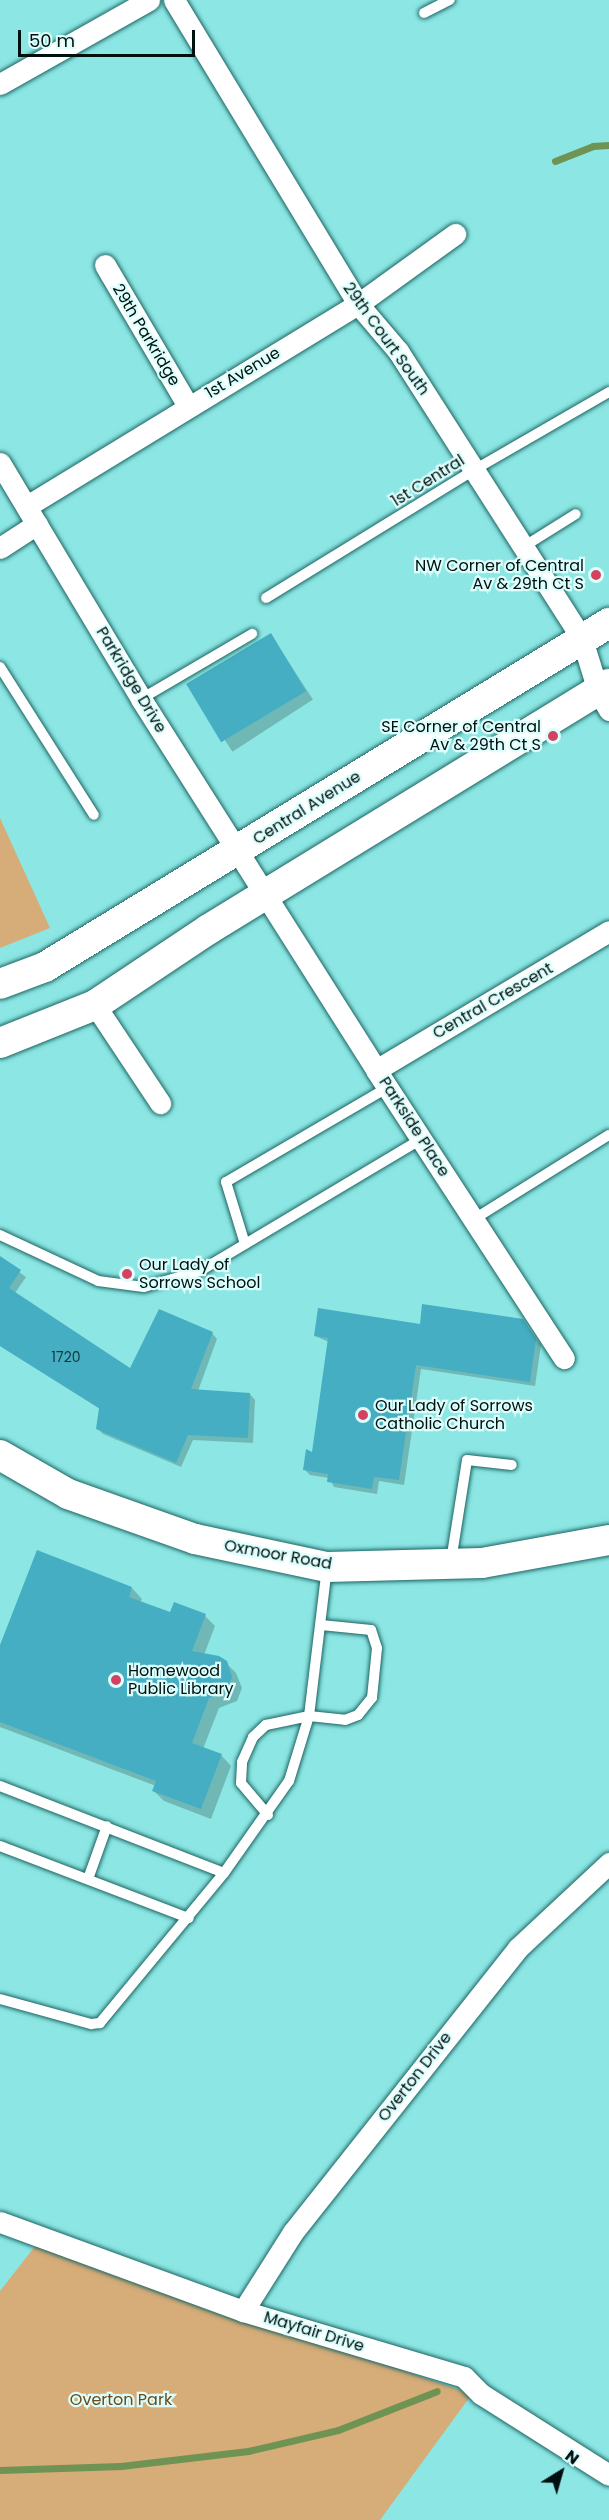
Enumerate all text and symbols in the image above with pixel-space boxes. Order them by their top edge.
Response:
scale bar [21,18,198,56]
text: 50 m [29,28,75,53]
street label: 29th Court South [339,279,433,399]
street label: 29th Parkridge [108,281,184,389]
street label: 1st Avenue [202,343,284,403]
street label: 1st Central [388,451,468,511]
place label: NW Corner of Central Av & 29th Ct S [415,556,584,594]
marker: NW Corner of Central Av & 29th Ct S [589,568,603,582]
street label: Parkridge Drive [92,624,170,736]
place label: SE Corner of Central Av & 29th Ct S [381,717,541,755]
marker: SE Corner of Central Av & 29th Ct S [546,729,560,743]
street label: Central Avenue [250,767,364,849]
street label: Central Crescent [429,959,557,1043]
street label: Parkside Place [375,1073,453,1181]
place label: Our Lady of Sorrows School [139,1255,260,1293]
marker: Our Lady of Sorrows School [120,1267,134,1281]
house number: 1720 [52,1349,80,1365]
place label: Our Lady of Sorrows Catholic Church [375,1396,533,1434]
marker: Our Lady of Sorrows Catholic Church [356,1408,370,1422]
street label: Oxmoor Road [223,1536,333,1574]
place label: Homewood Public Library [128,1661,234,1699]
marker: Homewood Public Library [109,1673,123,1687]
street label: Overton Drive [374,2028,456,2126]
street label: Mayfair Drive [261,2308,367,2356]
park label: Overton Park [70,2390,172,2410]
north arrow [531,2442,591,2502]
text: N [560,2444,584,2470]

